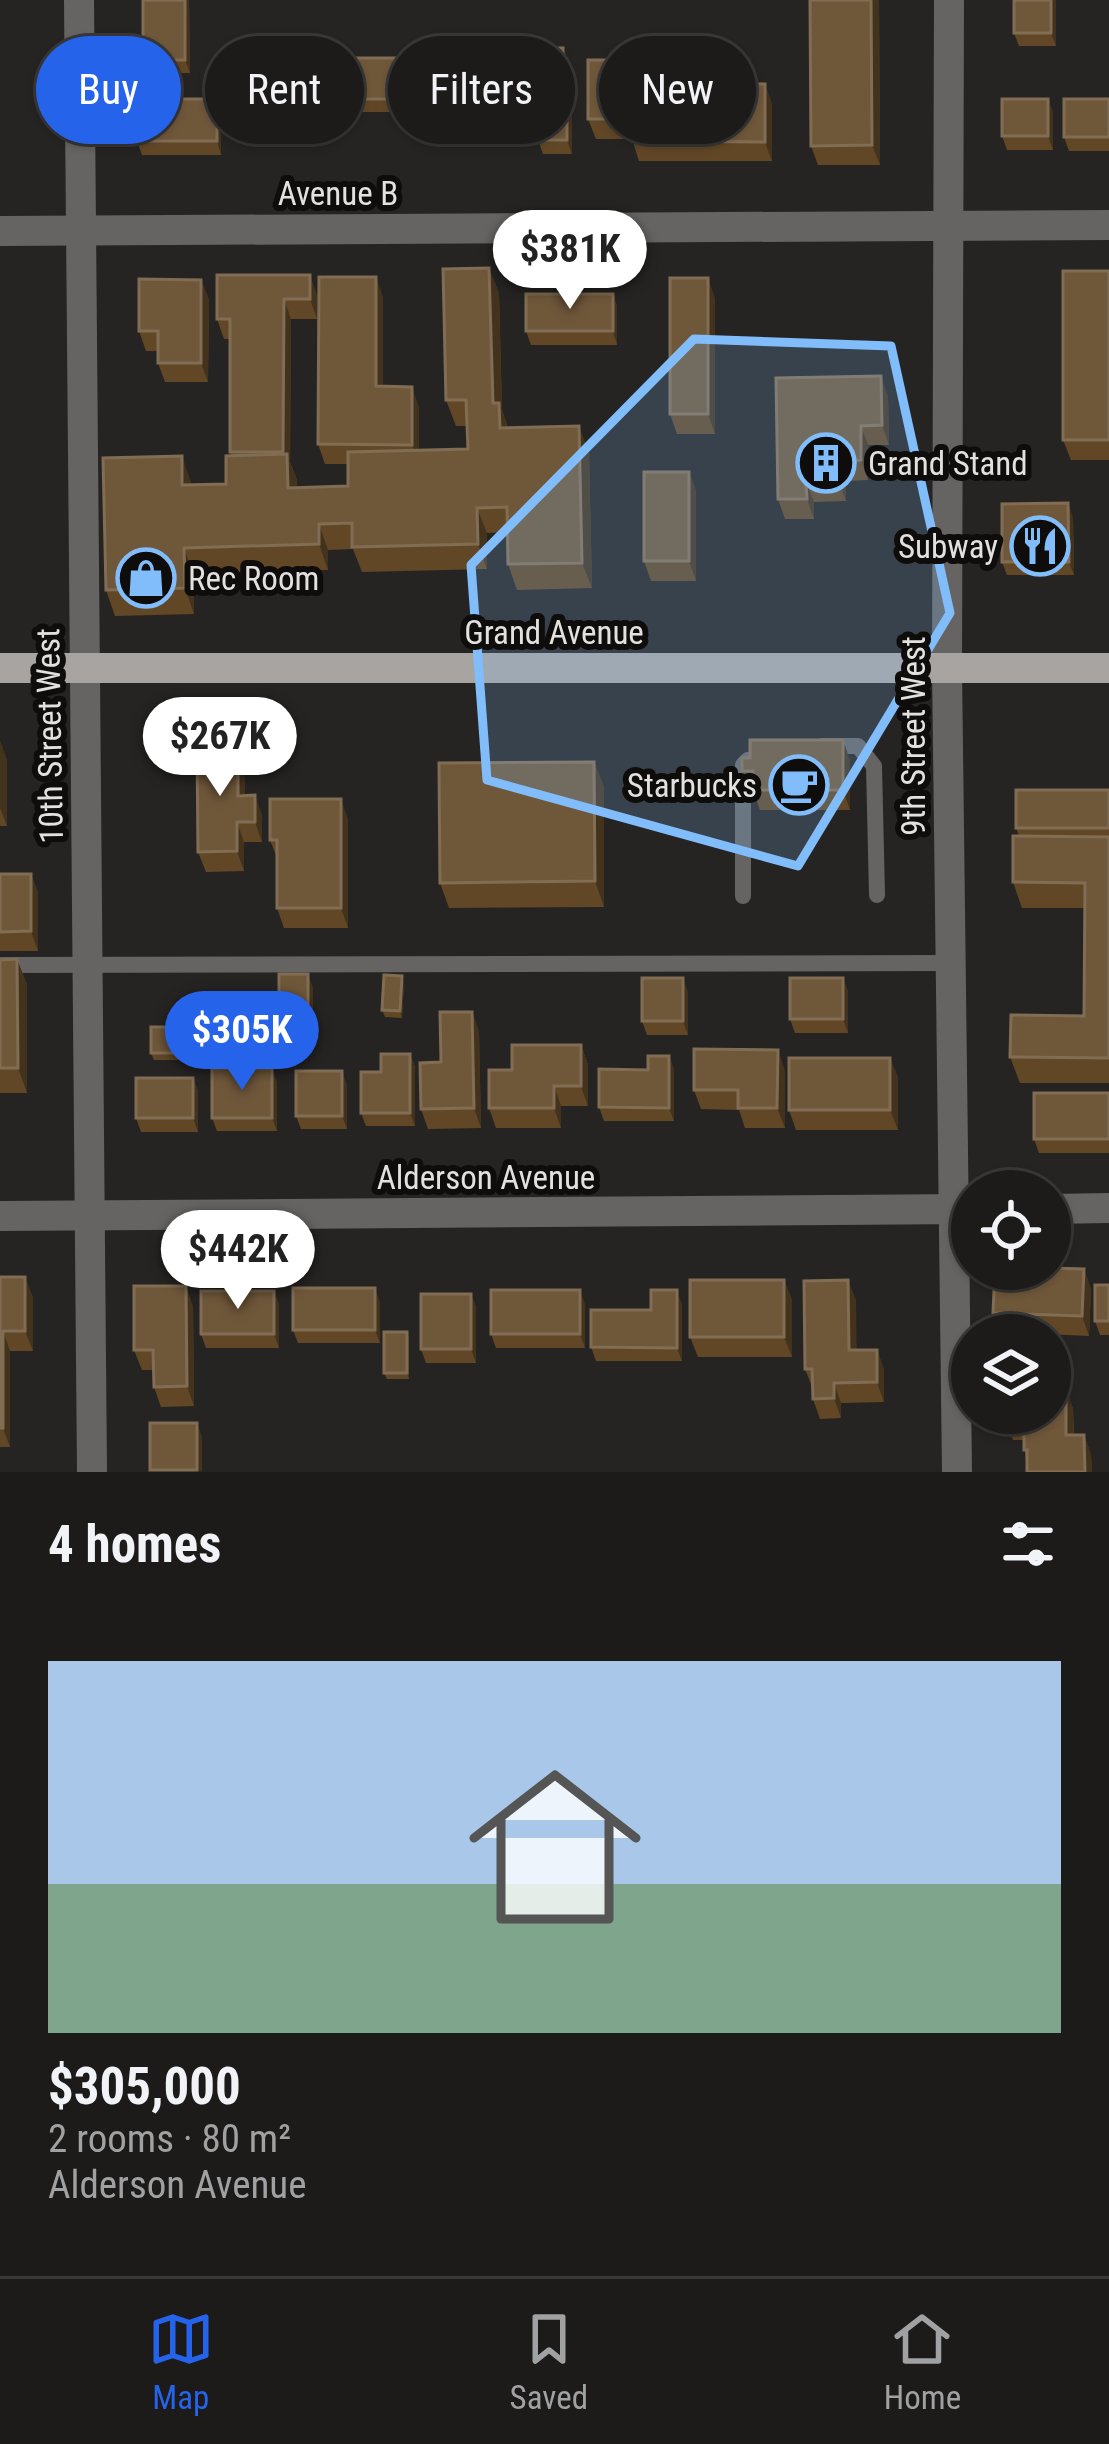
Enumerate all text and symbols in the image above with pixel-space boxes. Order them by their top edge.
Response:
chip: Buy [36,36,181,144]
chip: Rent [205,36,364,144]
chip: Filters [388,36,575,144]
chip: New [599,36,756,144]
street label: Avenue B [278,174,398,213]
pin: $381K [486,210,654,312]
text: $381K [520,226,620,272]
building icon: Grand Stand [795,432,857,494]
place label: Grand Stand [868,444,1028,483]
restaurant icon: Subway [1009,515,1071,577]
place label: Subway [898,527,998,566]
shop icon: Rec Room [115,547,177,609]
place label: Rec Room [188,559,319,598]
street label: Grand Avenue [464,613,644,652]
street label: 10th Street West [28,628,71,844]
street label: 9th Street West [894,636,933,836]
pin: $267K [136,697,304,799]
text: $267K [170,713,270,759]
cafe icon: Starbucks [768,754,830,816]
place label: Starbucks [627,766,757,805]
pin: $305K [158,991,326,1093]
text: $305K [192,1007,292,1053]
street label: Alderson Avenue [377,1158,595,1197]
map controls [951,1170,1071,1434]
button: locate [951,1170,1071,1290]
pin: $442K [154,1210,322,1312]
text: $442K [188,1226,288,1272]
button: layers [951,1314,1071,1434]
icon: filters [995,1511,1061,1577]
text: 4 homes [48,1515,221,1574]
icon: home [447,1739,663,1955]
text: $305,000 [48,2057,241,2116]
text: 2 rooms · 80 m² [48,2116,291,2162]
text: Alderson Avenue [48,2162,306,2208]
tab: Map [148,2306,214,2417]
tab: Saved [510,2306,588,2417]
tab: Home [884,2306,961,2417]

